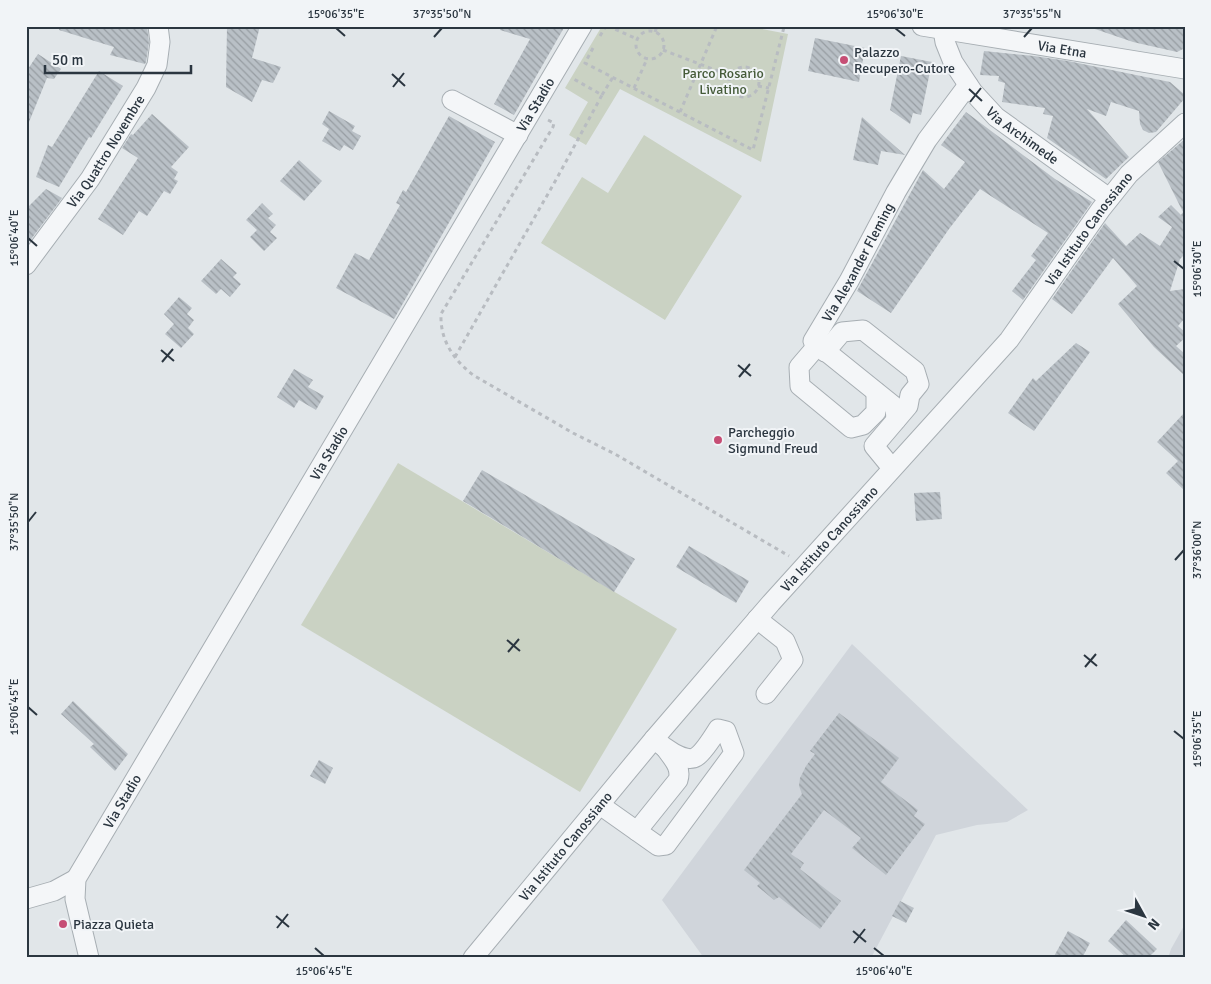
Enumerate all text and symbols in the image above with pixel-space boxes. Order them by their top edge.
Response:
text: 15°06'35"E [307,7,365,22]
text: 37°35'50"N [413,7,471,22]
text: 15°06'30"E [866,7,924,22]
text: 37°35'55"N [1003,7,1061,22]
street label: Via Etna [1036,37,1088,62]
scale bar [45,42,191,74]
place label: Palazzo Recupero-Cutore [854,44,955,77]
text: 50 m [52,51,83,69]
marker: Palazzo Recupero-Cutore [838,54,850,66]
park label: Parco Rosario Livatino [682,65,764,98]
street label: Via Stadio [513,75,558,135]
street label: Via Quattro Novembre [63,92,149,211]
street label: Via Archimede [982,104,1062,168]
street label: Via Istituto Canossiano [1042,169,1136,289]
street label: Via Alexander Fleming [818,200,898,325]
text: 15°06'40"E [7,209,22,267]
text: 15°06'30"E [1190,240,1205,298]
street label: Via Stadio [306,423,352,483]
place label: Parcheggio Sigmund Freud [728,424,818,457]
marker: Parcheggio Sigmund Freud [712,434,724,446]
street label: Via Istituto Canossiano [777,483,882,596]
text: 37°35'50"N [7,493,22,551]
text: 37°36'00"N [1190,521,1205,579]
text: 15°06'45"E [7,678,22,736]
text: 15°06'35"E [1190,710,1205,768]
street label: Via Stadio [100,771,145,832]
street label: Via Istituto Canossiano [515,788,616,905]
north arrow [1118,892,1168,942]
text: N [1144,915,1163,933]
place label: Piazza Quieta [73,916,154,933]
marker: Piazza Quieta [57,918,69,930]
text: 15°06'45"E [295,964,353,979]
text: 15°06'40"E [855,964,913,979]

